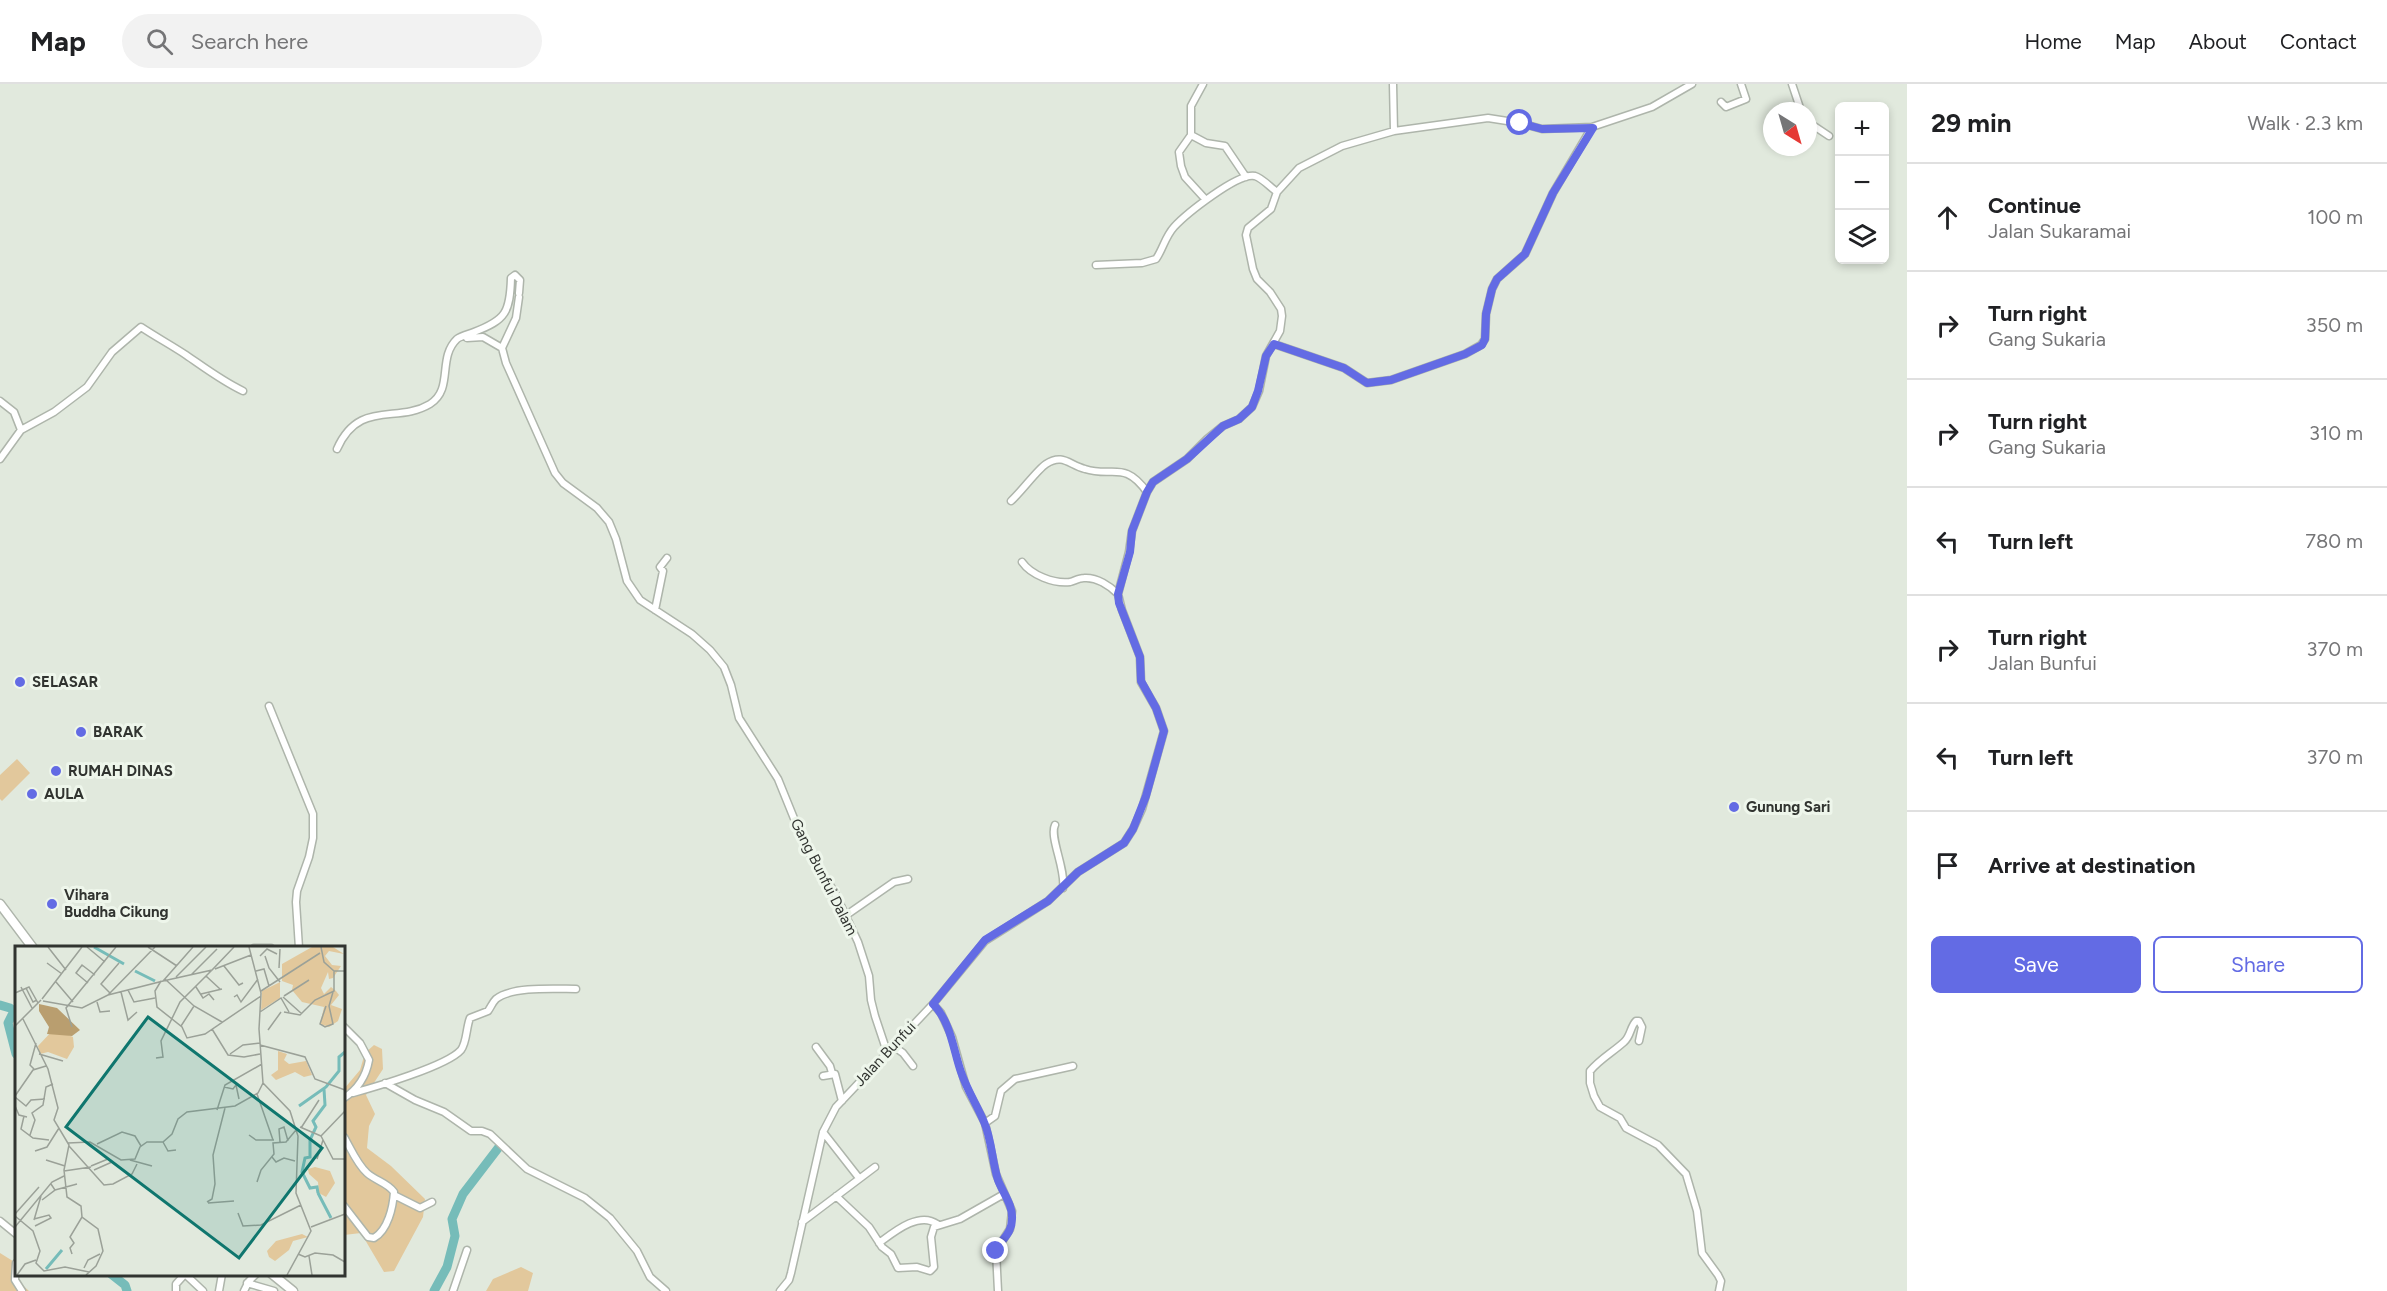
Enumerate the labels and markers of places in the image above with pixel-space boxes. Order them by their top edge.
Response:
place label: SELASAR [32,673,99,691]
marker: SELASAR [13,675,27,689]
place label: BARAK [93,723,143,741]
marker: BARAK [74,725,88,739]
place label: RUMAH DINAS [68,762,173,780]
marker: RUMAH DINAS [49,764,63,778]
place label: AULA [44,785,84,803]
marker: AULA [25,787,39,801]
place label: Gunung Sari [1746,798,1831,816]
marker: Gunung Sari [1727,800,1741,814]
place label: Vihara Buddha Cikung [64,886,169,921]
marker: Vihara Buddha Cikung [45,897,59,911]

